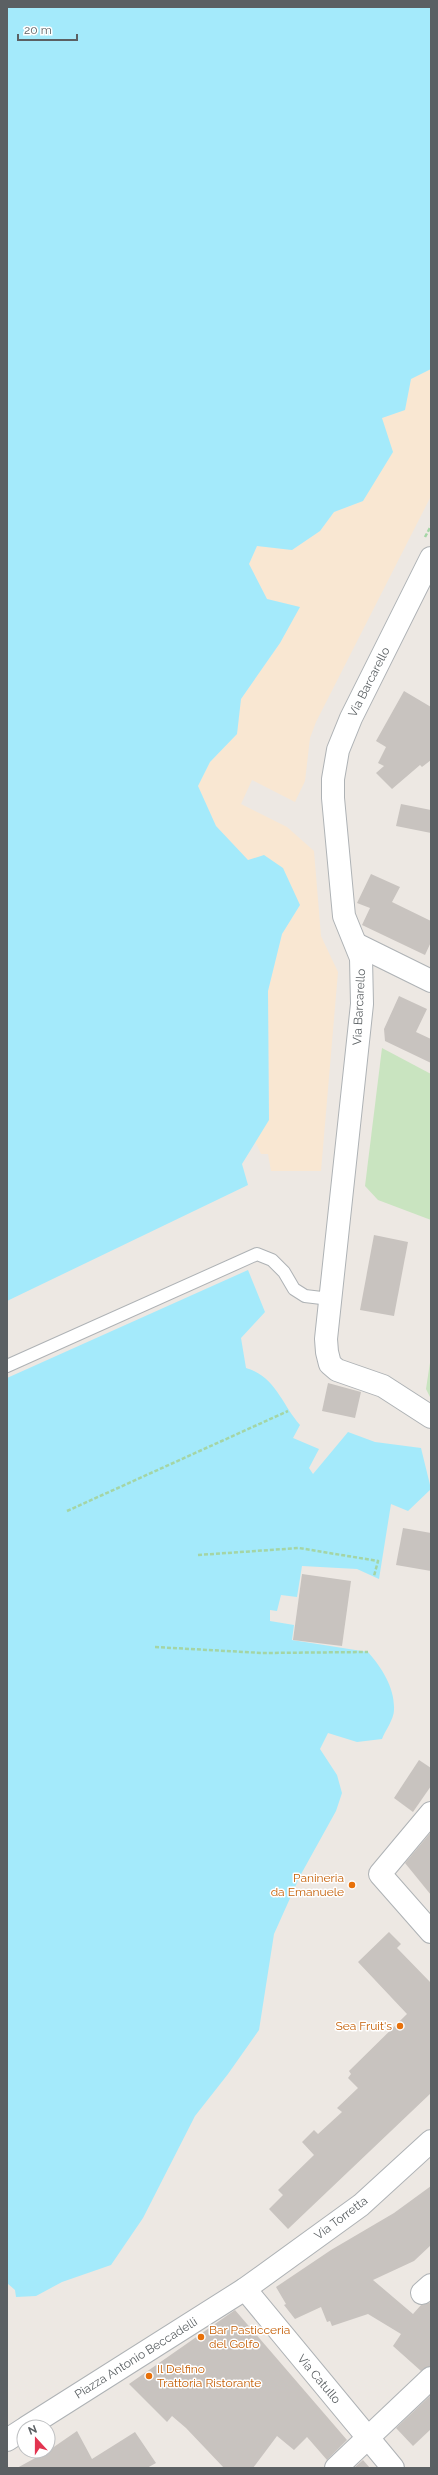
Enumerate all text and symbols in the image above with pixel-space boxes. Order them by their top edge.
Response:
scale bar [18,16,77,42]
text: 20 m [24,23,52,37]
street label: Via Barcarello [345,645,393,719]
street label: Via Barcarello [350,968,368,1046]
place label: Panineria da Emanuele [271,1871,344,1899]
marker: Panineria da Emanuele [347,1880,357,1890]
place label: Sea Fruit's [335,2019,392,2033]
marker: Sea Fruit's [395,2021,405,2031]
street label: Via Torretta [312,2193,370,2243]
street label: Piazza Antonio Beccadelli [72,2314,200,2402]
place label: Bar Pasticceria del Golfo [209,2323,290,2351]
marker: Bar Pasticceria del Golfo [196,2332,206,2342]
street label: Via Catullo [294,2352,344,2406]
place label: Il Delfino Trattoria Ristorante [157,2362,261,2390]
marker: Il Delfino Trattoria Ristorante [144,2371,154,2381]
north arrow [16,2419,56,2459]
text: N [26,2423,39,2438]

